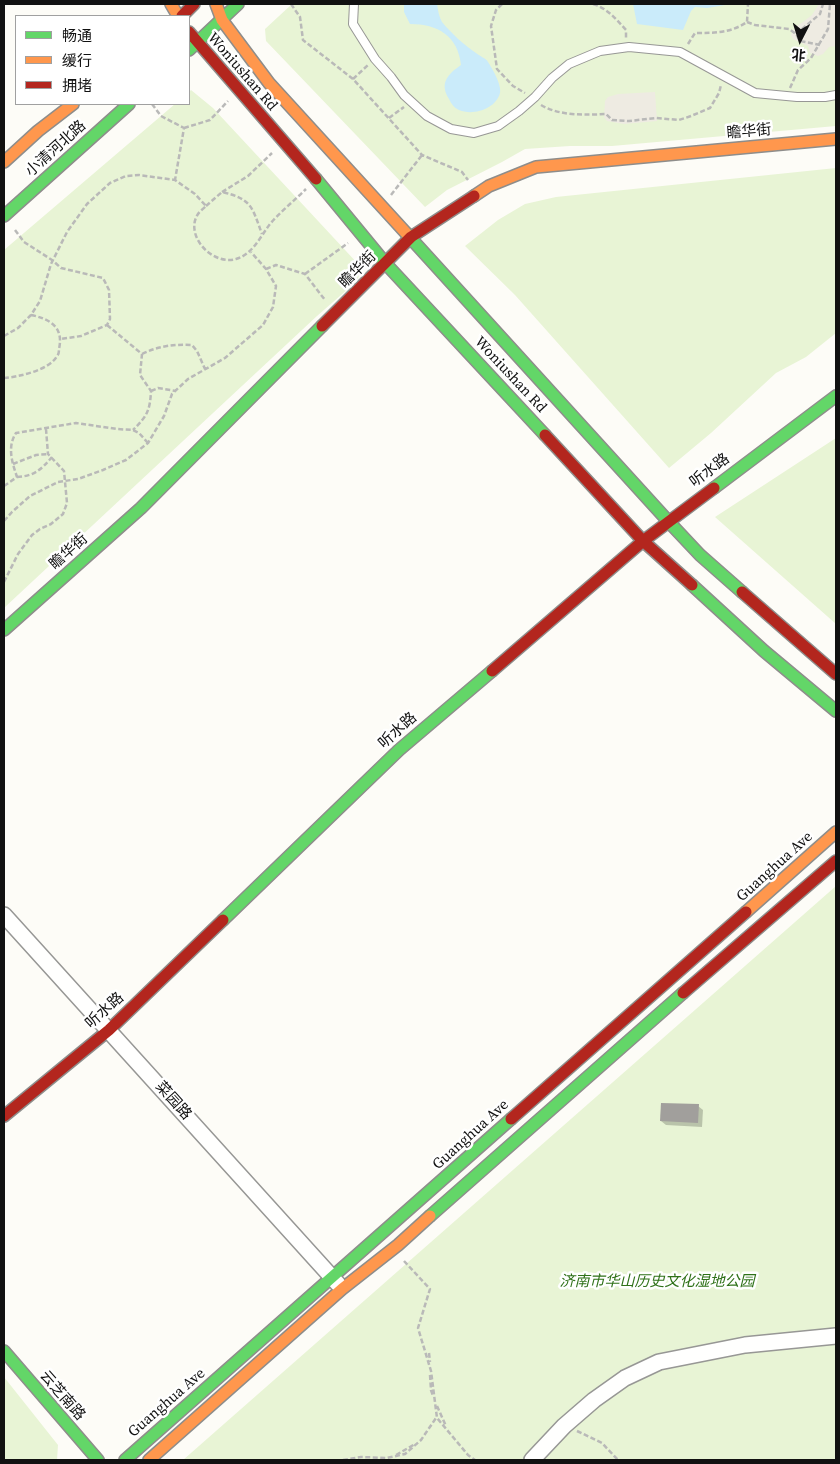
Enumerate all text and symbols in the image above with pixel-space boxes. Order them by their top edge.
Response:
legend [15,15,190,105]
north arrow [775,15,825,65]
text: 畅通 [62,25,92,46]
street label: Woniushan Rd [203,29,281,115]
text: 北 [791,44,807,66]
text: 缓行 [62,50,92,71]
text: 拥堵 [62,75,92,96]
street label: 小清河北路 [22,117,90,181]
street label: 瞻华街 [726,121,772,143]
street label: 瞻华街 [336,248,380,292]
street label: Woniushan Rd [470,333,550,417]
street label: 听水路 [687,450,733,492]
street label: 瞻华街 [46,530,92,574]
street label: 听水路 [375,709,421,753]
street label: Guanghua Ave [733,828,817,906]
street label: 听水路 [82,989,128,1033]
street label: 菜园路 [151,1078,195,1124]
street label: Guanghua Ave [429,1096,513,1174]
park label: 济南市华山历史文化湿地公园 [560,1273,754,1291]
street label: Guanghua Ave [125,1365,209,1441]
street label: 云芝南路 [36,1367,88,1425]

